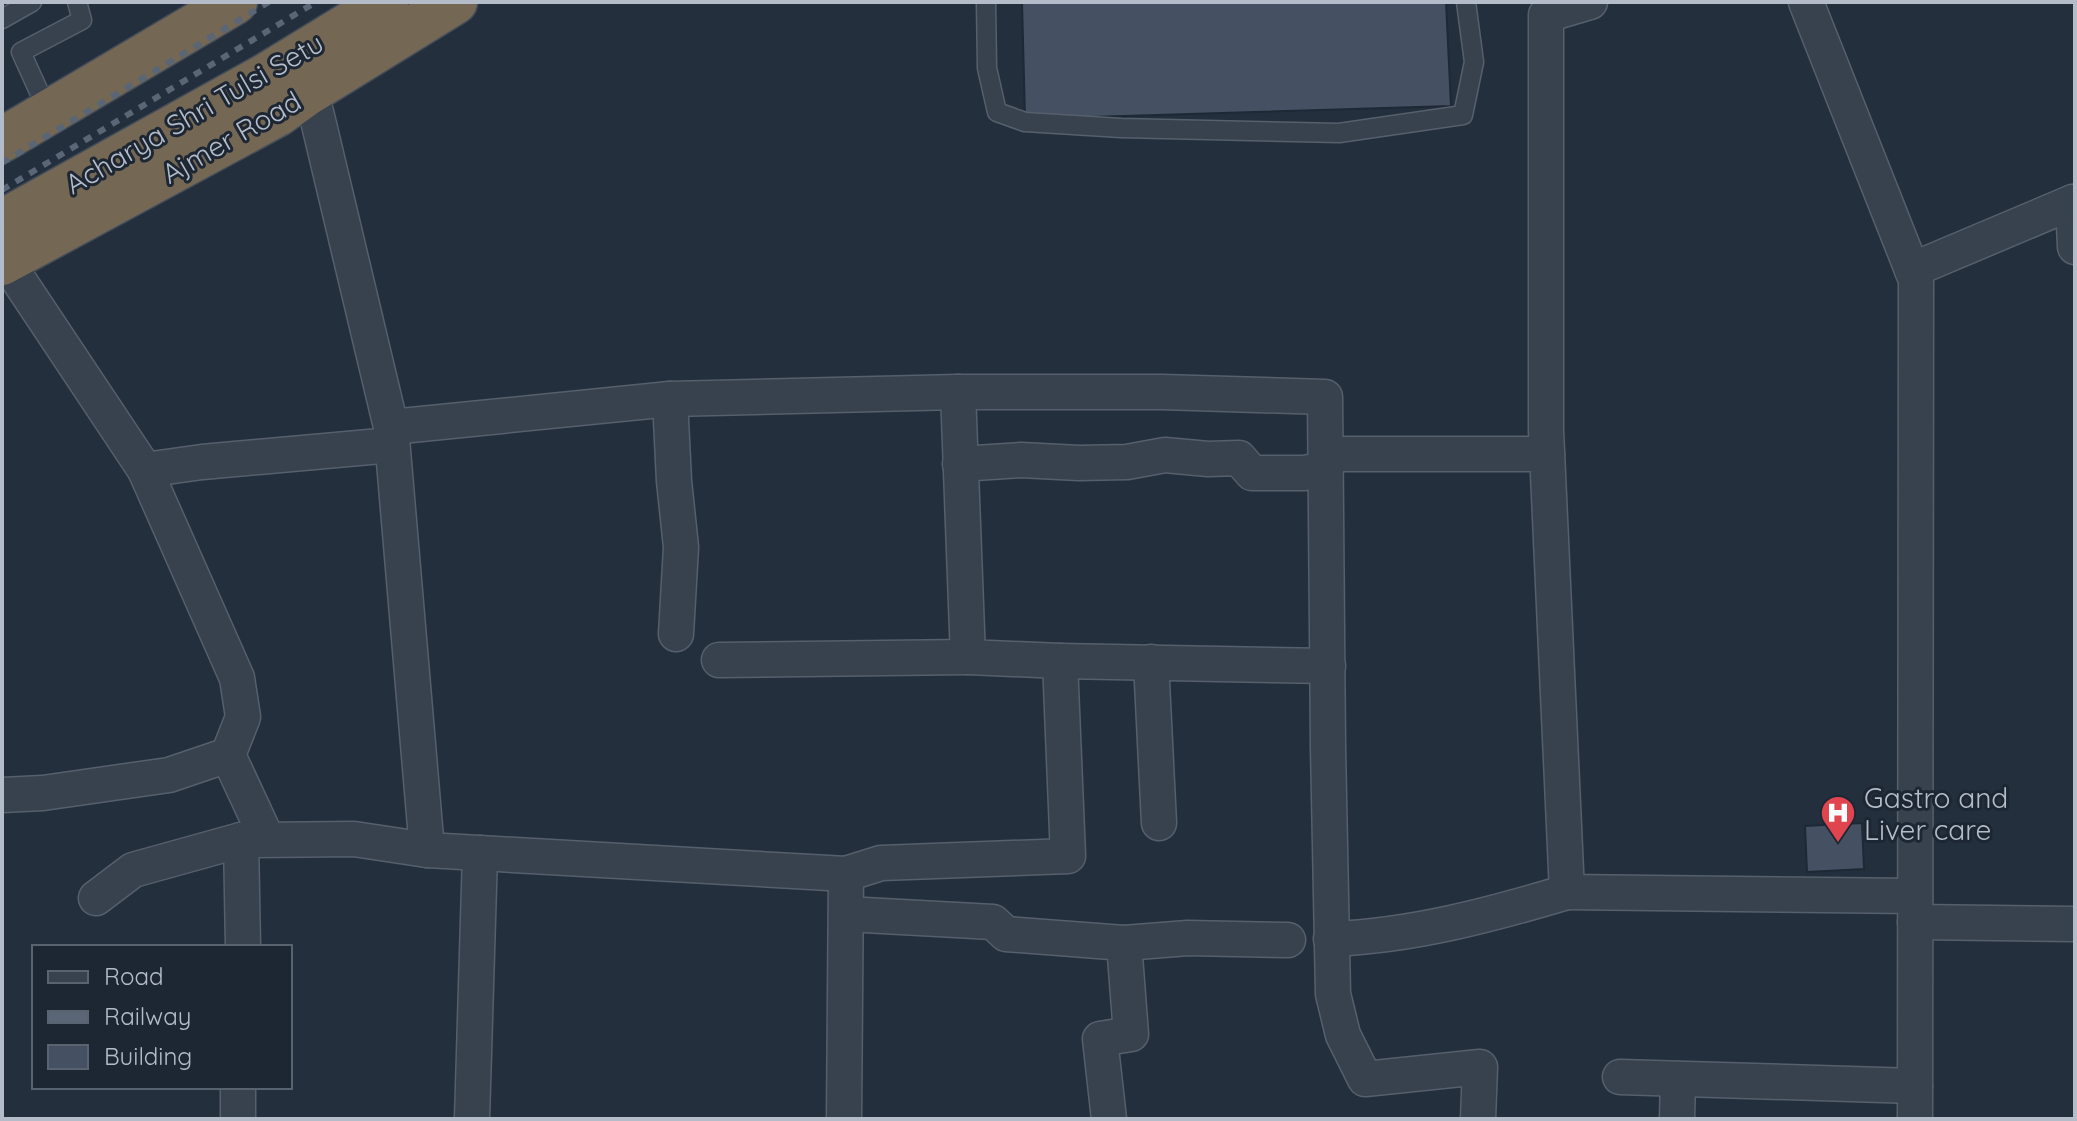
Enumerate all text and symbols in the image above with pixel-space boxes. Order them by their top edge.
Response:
street label: Acharya Shri Tulsi Setu [59,25,329,201]
street label: Ajmer Road [155,83,307,191]
place label: Gastro and Liver care [1864,780,2008,847]
hospital icon: Gastro and Liver care [1819,794,1857,844]
legend [32,945,292,1089]
text: Road [104,961,164,991]
text: Railway [104,1001,191,1031]
text: Building [104,1041,192,1071]

